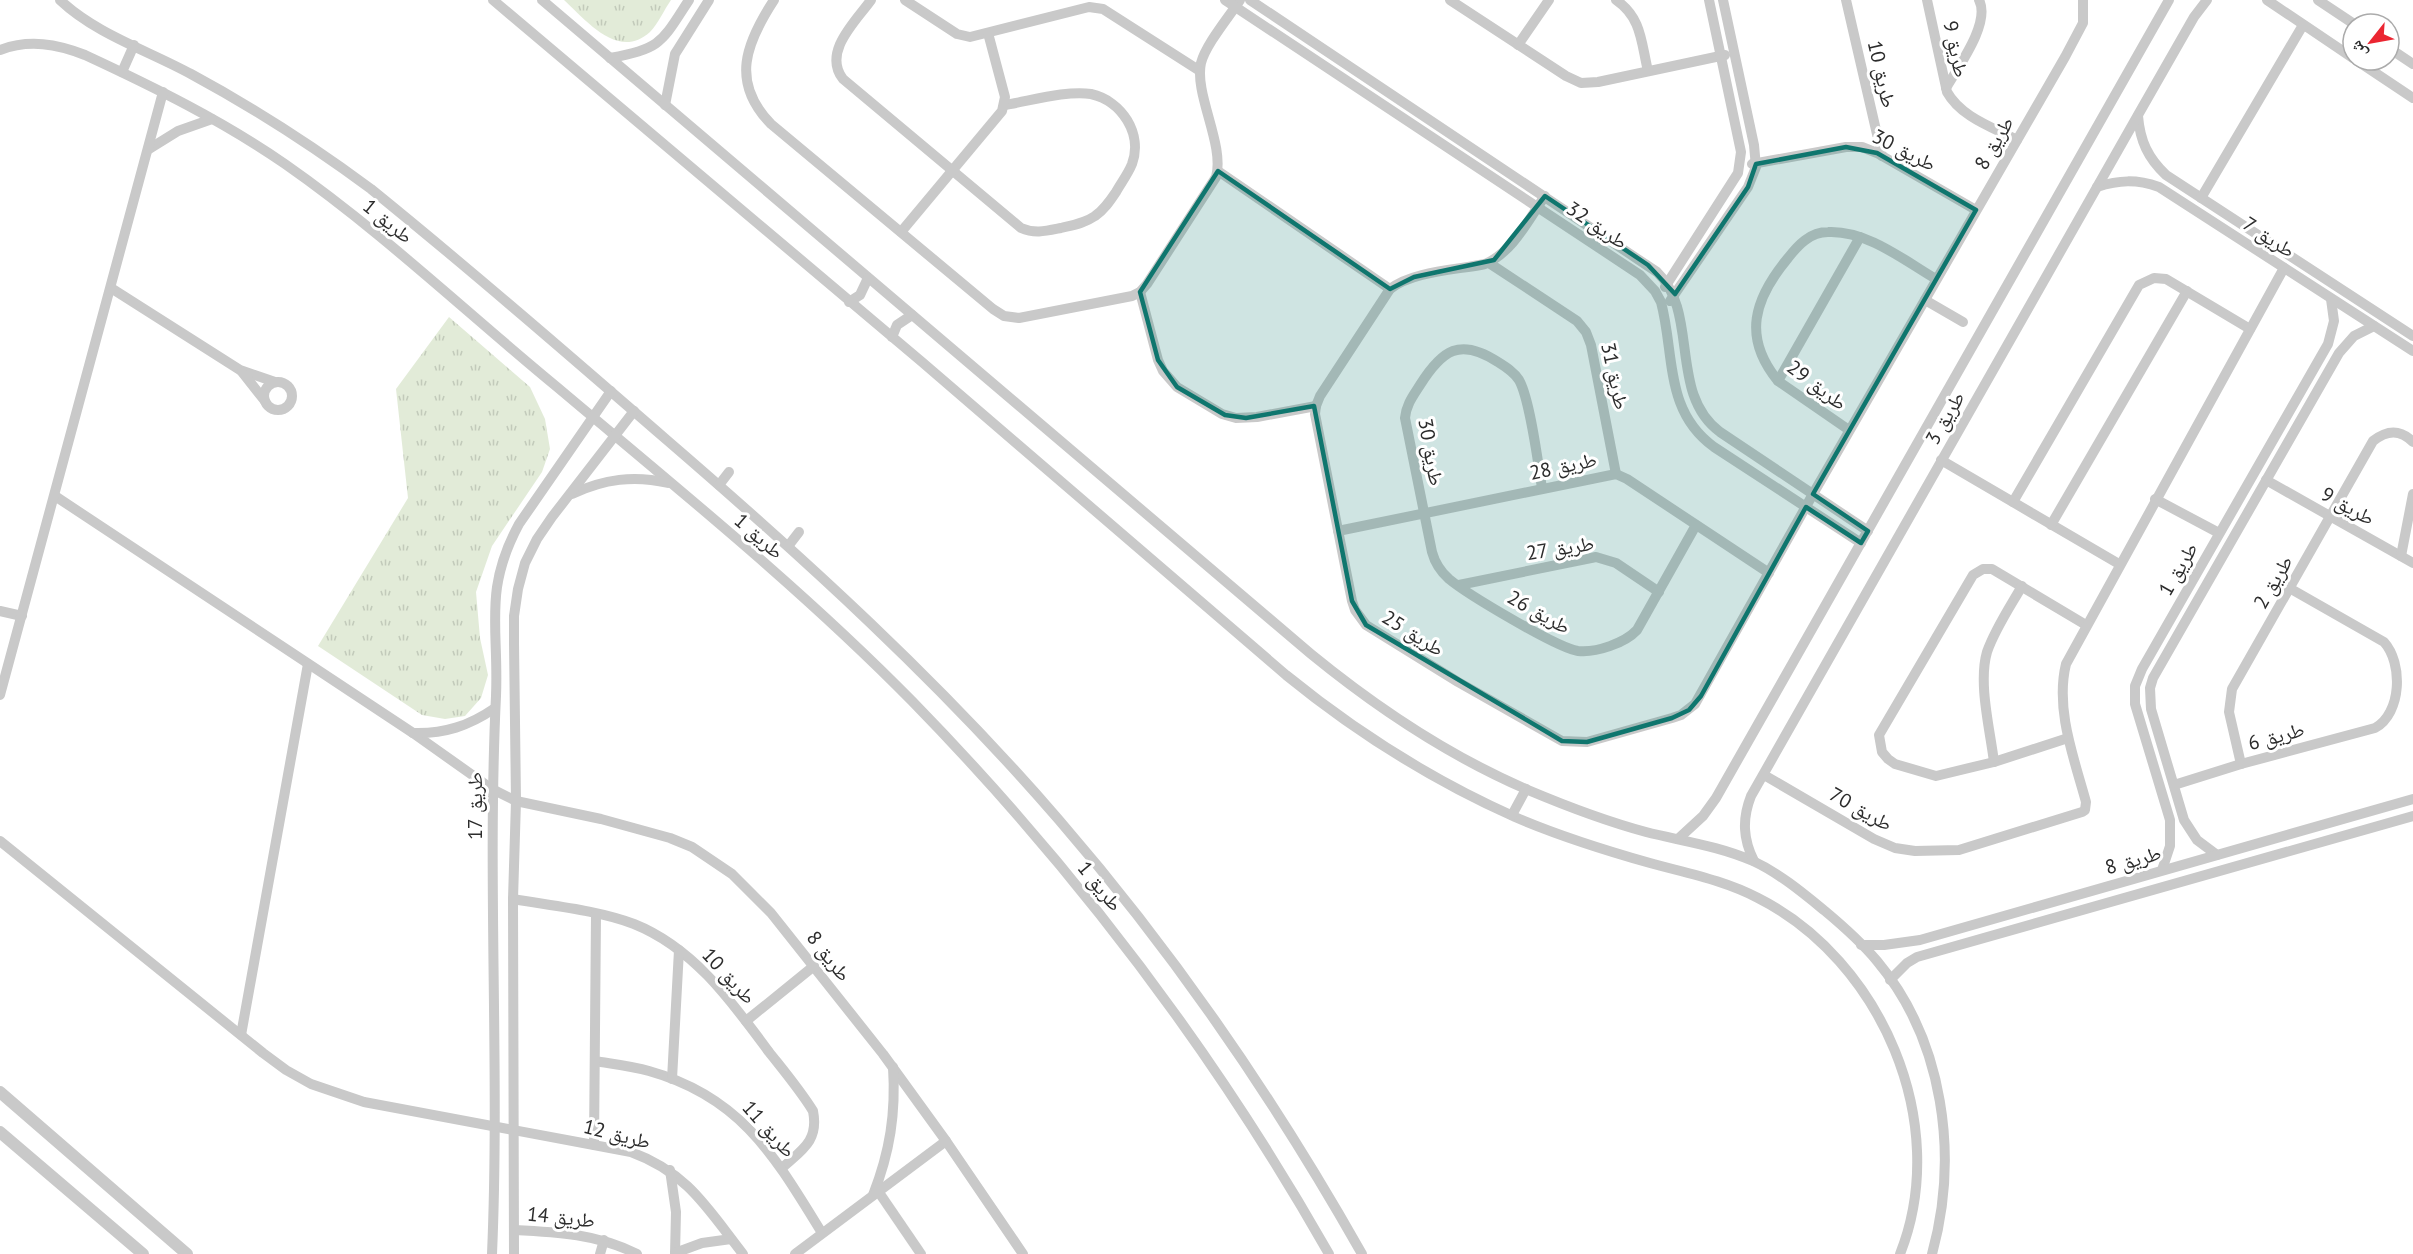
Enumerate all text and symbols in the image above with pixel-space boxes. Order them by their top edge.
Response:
north arrow [2341,12,2401,72]
street label: طريق 9 [1937,18,1975,80]
text: ش [2345,37,2371,62]
street label: طريق 10 [1862,38,1902,110]
street label: طريق 8 [1968,112,2020,174]
street label: طريق 30 [1868,123,1940,177]
street label: طريق 1 [358,193,418,249]
street label: طريق 32 [1561,195,1633,255]
street label: طريق 7 [2238,211,2300,263]
street label: طريق 31 [1595,340,1635,412]
street label: طريق 29 [1782,354,1852,416]
street label: طريق 3 [1919,387,1971,449]
street label: طريق 30 [1412,416,1450,488]
street label: طريق 28 [1527,446,1599,486]
street label: طريق 9 [2317,481,2379,531]
street label: طريق 1 [729,507,789,565]
street label: طريق 27 [1524,530,1596,566]
street label: طريق 1 [2152,538,2204,600]
street label: طريق 2 [2247,551,2299,613]
street label: طريق 26 [1503,584,1575,640]
street label: طريق 25 [1377,604,1449,662]
street label: طريق 6 [2245,716,2307,756]
street label: طريق 17 [462,772,488,840]
street label: طريق 70 [1825,781,1897,837]
street label: طريق 8 [2102,840,2164,880]
street label: طريق 1 [1072,856,1128,916]
street label: طريق 8 [801,925,857,987]
street label: طريق 10 [696,942,762,1010]
street label: طريق 11 [737,1095,801,1163]
street label: طريق 12 [581,1113,653,1155]
street label: طريق 14 [526,1201,596,1233]

